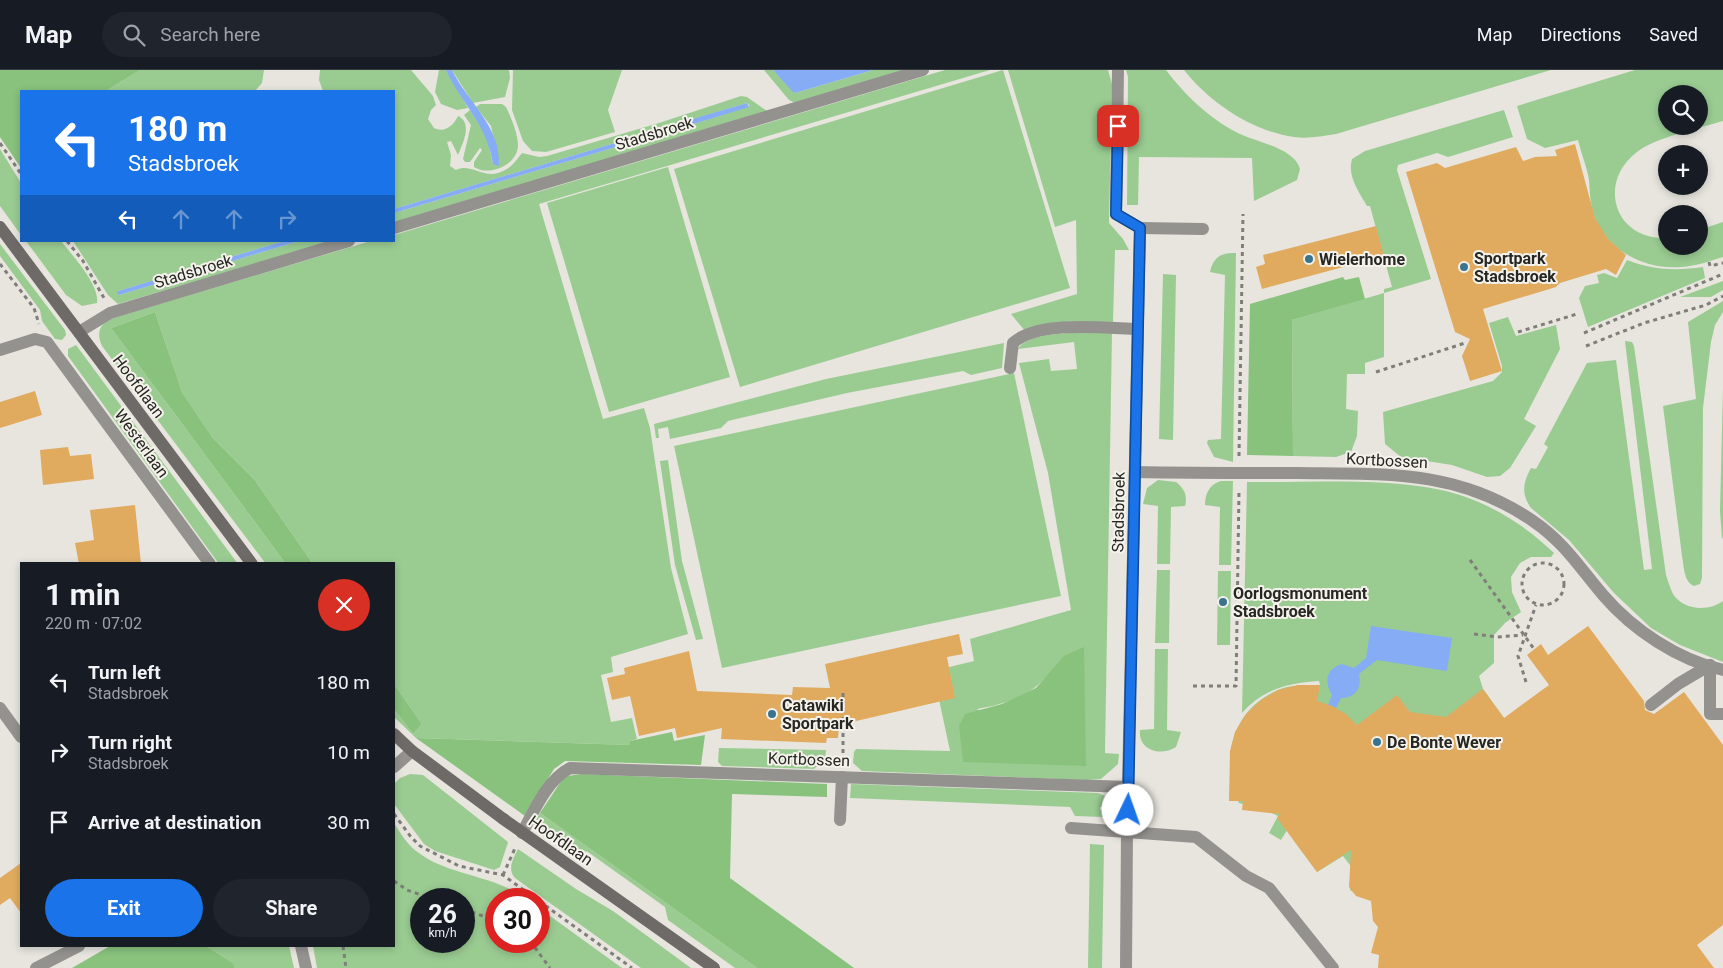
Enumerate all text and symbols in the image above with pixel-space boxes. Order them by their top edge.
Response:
search box [102,12,452,57]
text: Map [25,21,72,49]
icon: search [120,21,148,49]
text: Search here [160,23,260,46]
text: Map [1477,24,1512,45]
text: Directions [1540,24,1621,45]
text: Saved [1649,24,1698,45]
map controls [1658,85,1708,255]
button: search [1658,85,1708,135]
pin [1097,105,1139,147]
text: 180 m [128,109,227,150]
icon: left [45,110,110,175]
street label: Stadsbroek [613,112,696,154]
icon: arrive [1104,112,1132,140]
button: + [1658,145,1708,195]
text: Stadsbroek [128,151,239,176]
icon: left [114,205,142,233]
icon: ahead [167,205,195,233]
icon: ahead [220,205,248,233]
icon: right [273,205,301,233]
button: − [1658,205,1708,255]
place label: Sportpark Stadsbroek [1474,249,1556,286]
street label: Stadsbroek [152,250,235,292]
place label: Wielerhome [1319,250,1405,269]
marker: Wielerhome [1303,253,1315,265]
marker: Sportpark Stadsbroek [1458,261,1470,273]
street label: Hoofdlaan [109,351,169,422]
street label: Westerlaan [110,405,173,481]
street label: Kortbossen [1346,449,1428,472]
street label: Stadsbroek [1108,471,1129,553]
text: 1 min [45,577,120,612]
button: close [318,579,370,631]
place label: Oorlogsmonument Stadsbroek [1233,584,1368,621]
marker: Oorlogsmonument Stadsbroek [1217,596,1229,608]
text: 220 m · 07:02 [45,614,142,633]
text: Turn left [88,661,161,684]
icon: left [45,668,73,696]
text: 180 m [317,671,370,694]
text: Stadsbroek [88,684,169,703]
place label: Catawiki Sportpark [782,696,854,733]
marker: Catawiki Sportpark [766,708,778,720]
text: Turn right [88,731,172,754]
place label: De Bonte Wever [1387,733,1501,752]
marker: De Bonte Wever [1371,736,1383,748]
icon: right [45,738,73,766]
text: 10 m [327,741,370,764]
street label: Kortbossen [768,749,850,770]
text: Stadsbroek [88,754,169,773]
position arrow [1101,783,1153,835]
icon: arrive [45,808,73,836]
text: Arrive at destination [88,811,261,834]
text: 30 m [327,811,370,834]
street label: Hoofdlaan [525,811,597,869]
button: Exit [45,879,203,937]
button: Share [213,879,370,937]
speed limit sign: 30 [485,888,550,953]
text: 26 [428,900,457,929]
text: km/h [428,926,457,940]

